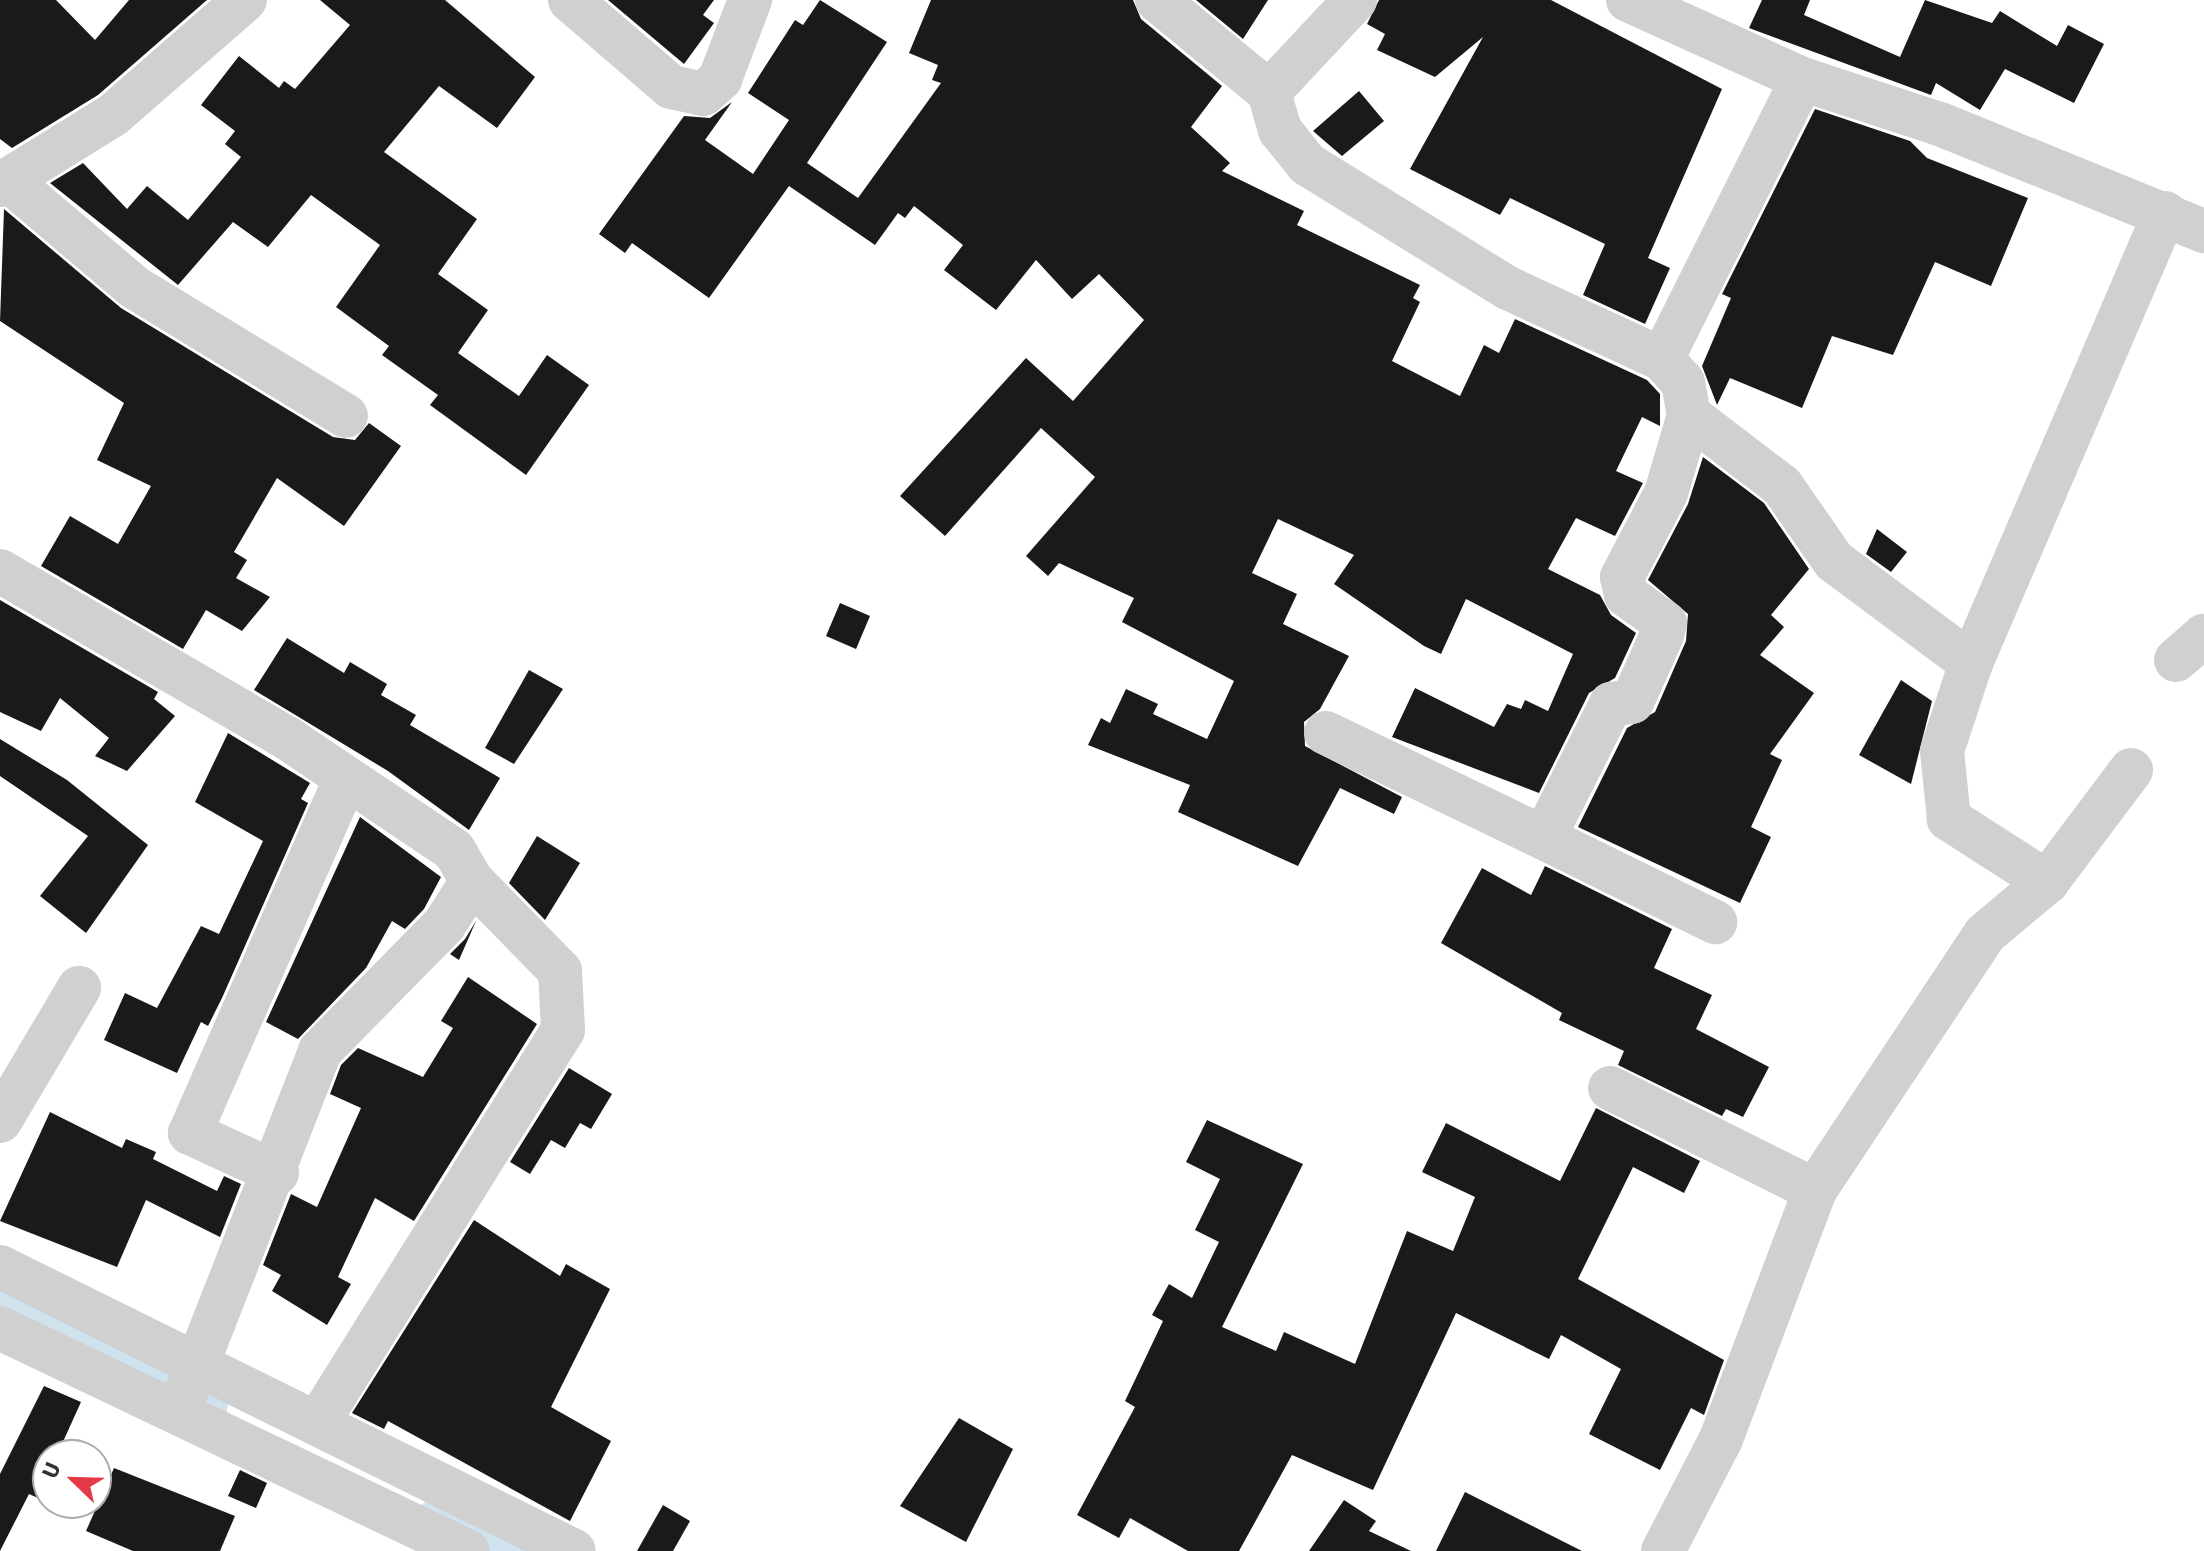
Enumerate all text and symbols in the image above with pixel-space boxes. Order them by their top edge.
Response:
north arrow [32,1439,112,1519]
text: U [36,1458,67,1482]

